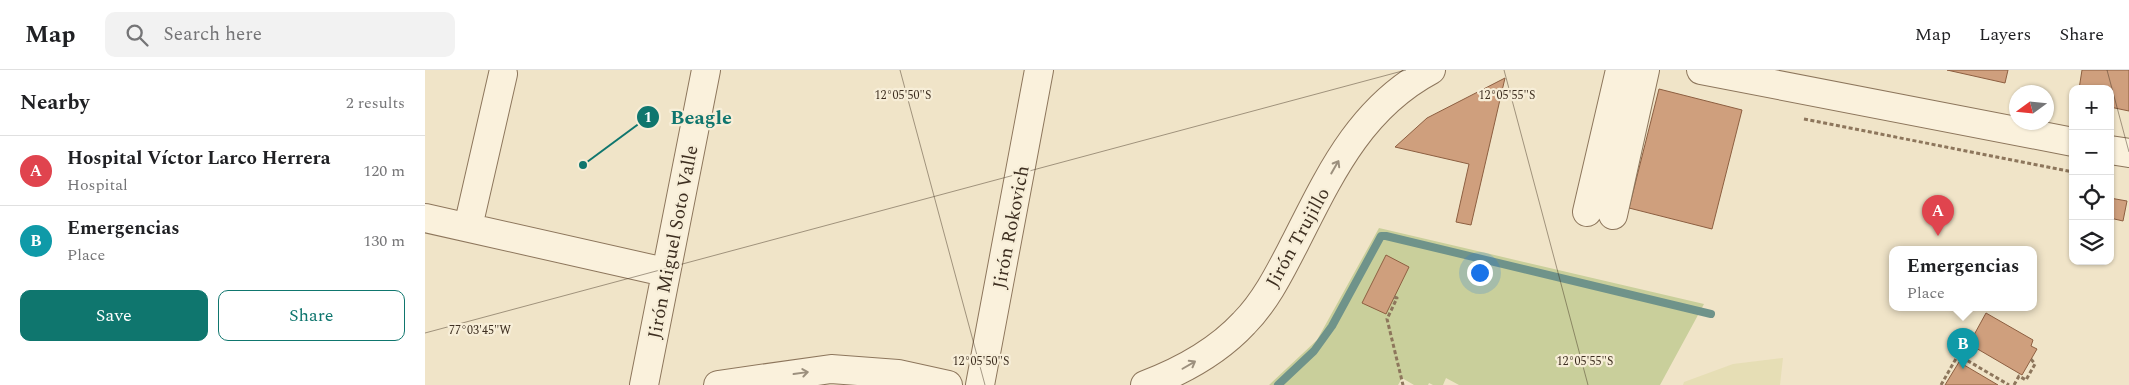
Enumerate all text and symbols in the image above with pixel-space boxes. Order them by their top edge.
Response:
search box [105,12,455,57]
text: Map [25,17,75,53]
text: Search here [163,20,262,49]
icon: search [123,21,151,49]
text: Map [1915,21,1951,48]
text: Layers [1979,21,2031,48]
text: Share [2059,21,2104,48]
north arrow [2009,85,2054,130]
map controls [2069,85,2114,265]
button: + [2069,85,2114,130]
text: 12°05'50"S [875,86,931,105]
text: 12°05'55"S [1479,86,1535,105]
text: Nearby [20,87,90,119]
text: 2 results [346,91,405,115]
callout: Beagle [635,99,742,134]
text: Beagle [670,103,732,133]
text: 1 [644,106,652,129]
button: − [2069,130,2114,175]
street label: Jirón Miguel Soto Valle [640,143,706,342]
text: Hospital Víctor Larco Herrera [67,144,331,173]
text: A [30,159,42,183]
text: 120 m [363,159,405,183]
one-way arrow [1330,160,1340,175]
street label: Jirón Rokovich [985,163,1038,292]
text: Hospital [67,173,128,197]
button: locate [2069,175,2114,220]
street label: Jirón Trujillo [1259,182,1338,293]
pin: A [1922,195,1954,236]
text: Emergencias [67,214,180,243]
button: layers [2069,220,2114,265]
text: B [30,229,42,253]
text: 130 m [363,229,405,253]
text: Place [67,243,105,267]
popup [1889,246,2037,311]
text: Emergencias [1907,252,2019,281]
your location [1467,260,1493,286]
text: Place [1907,281,1945,305]
button: Save [20,290,208,341]
button: Share [218,290,405,341]
text: 77°03'45"W [449,321,511,340]
pin: B [1947,328,1979,369]
text: 12°05'50"S [953,352,1009,371]
text: 12°05'55"S [1557,352,1613,371]
one-way arrow [1182,359,1196,369]
one-way arrow [793,368,809,378]

